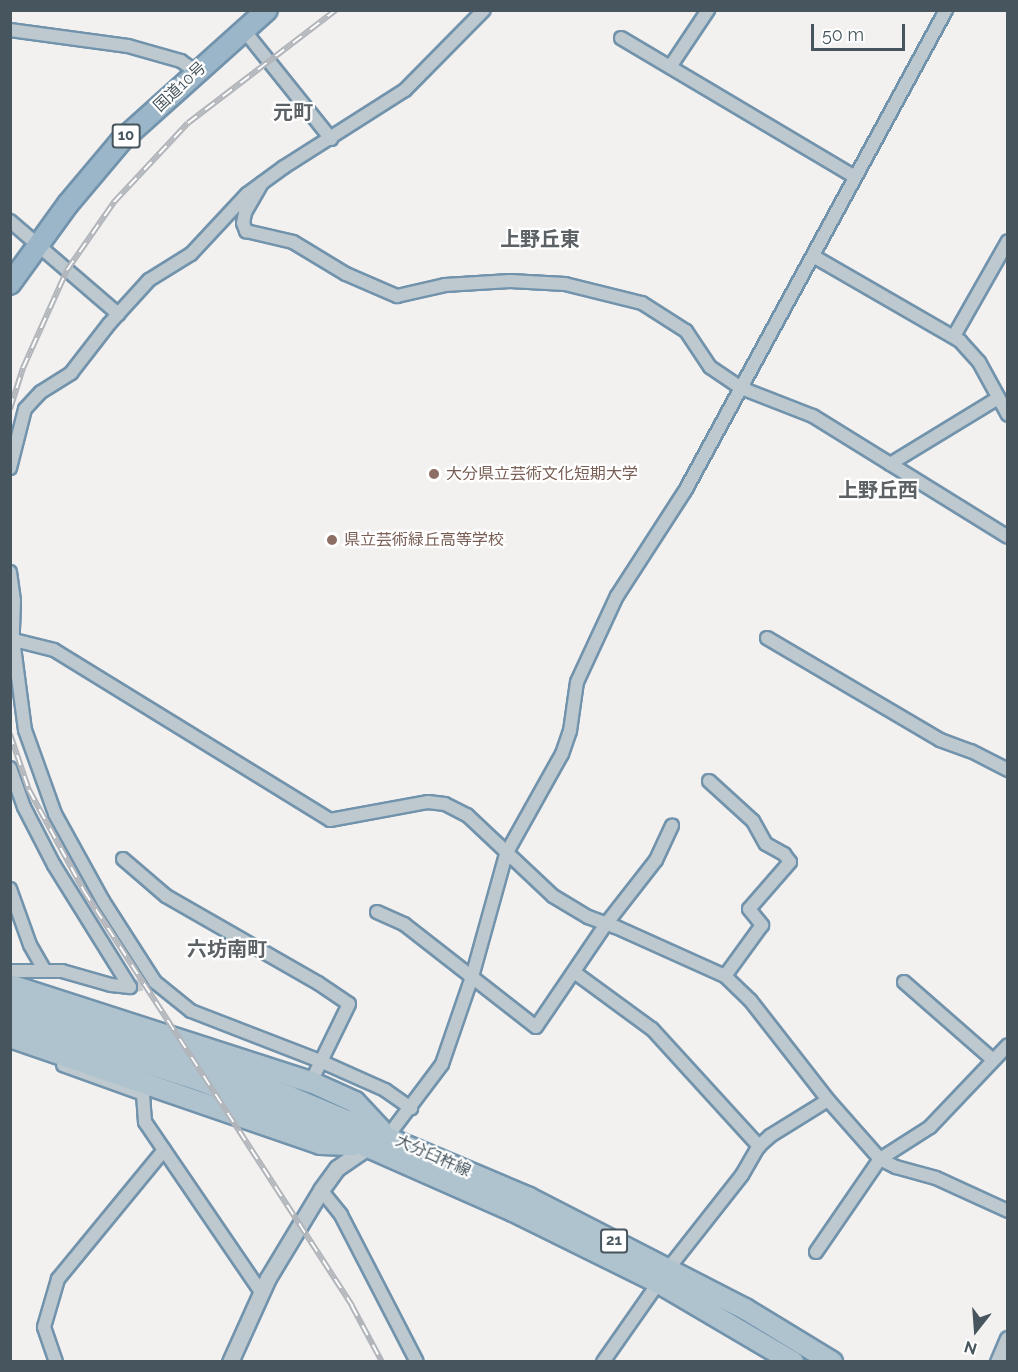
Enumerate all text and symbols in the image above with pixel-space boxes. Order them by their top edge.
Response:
scale bar [814,12,908,50]
text: 50 m [822,24,864,45]
street label: 国道10号 [150,58,210,116]
district label: 元町 [273,100,313,124]
road number: 10 [111,124,141,148]
district label: 上野丘東 [500,227,580,251]
place label: 大分県立芸術文化短期大学 [446,464,638,484]
marker: 大分県立芸術文化短期大学 [427,467,441,481]
district label: 上野丘西 [838,478,918,502]
place label: 県立芸術緑丘高等学校 [344,530,504,550]
marker: 県立芸術緑丘高等学校 [325,533,339,547]
district label: 六坊南町 [187,937,267,961]
street label: 大分臼杵線 [393,1131,473,1181]
road number: 21 [599,1229,629,1253]
north arrow [946,1300,1006,1360]
text: N [962,1337,979,1359]

